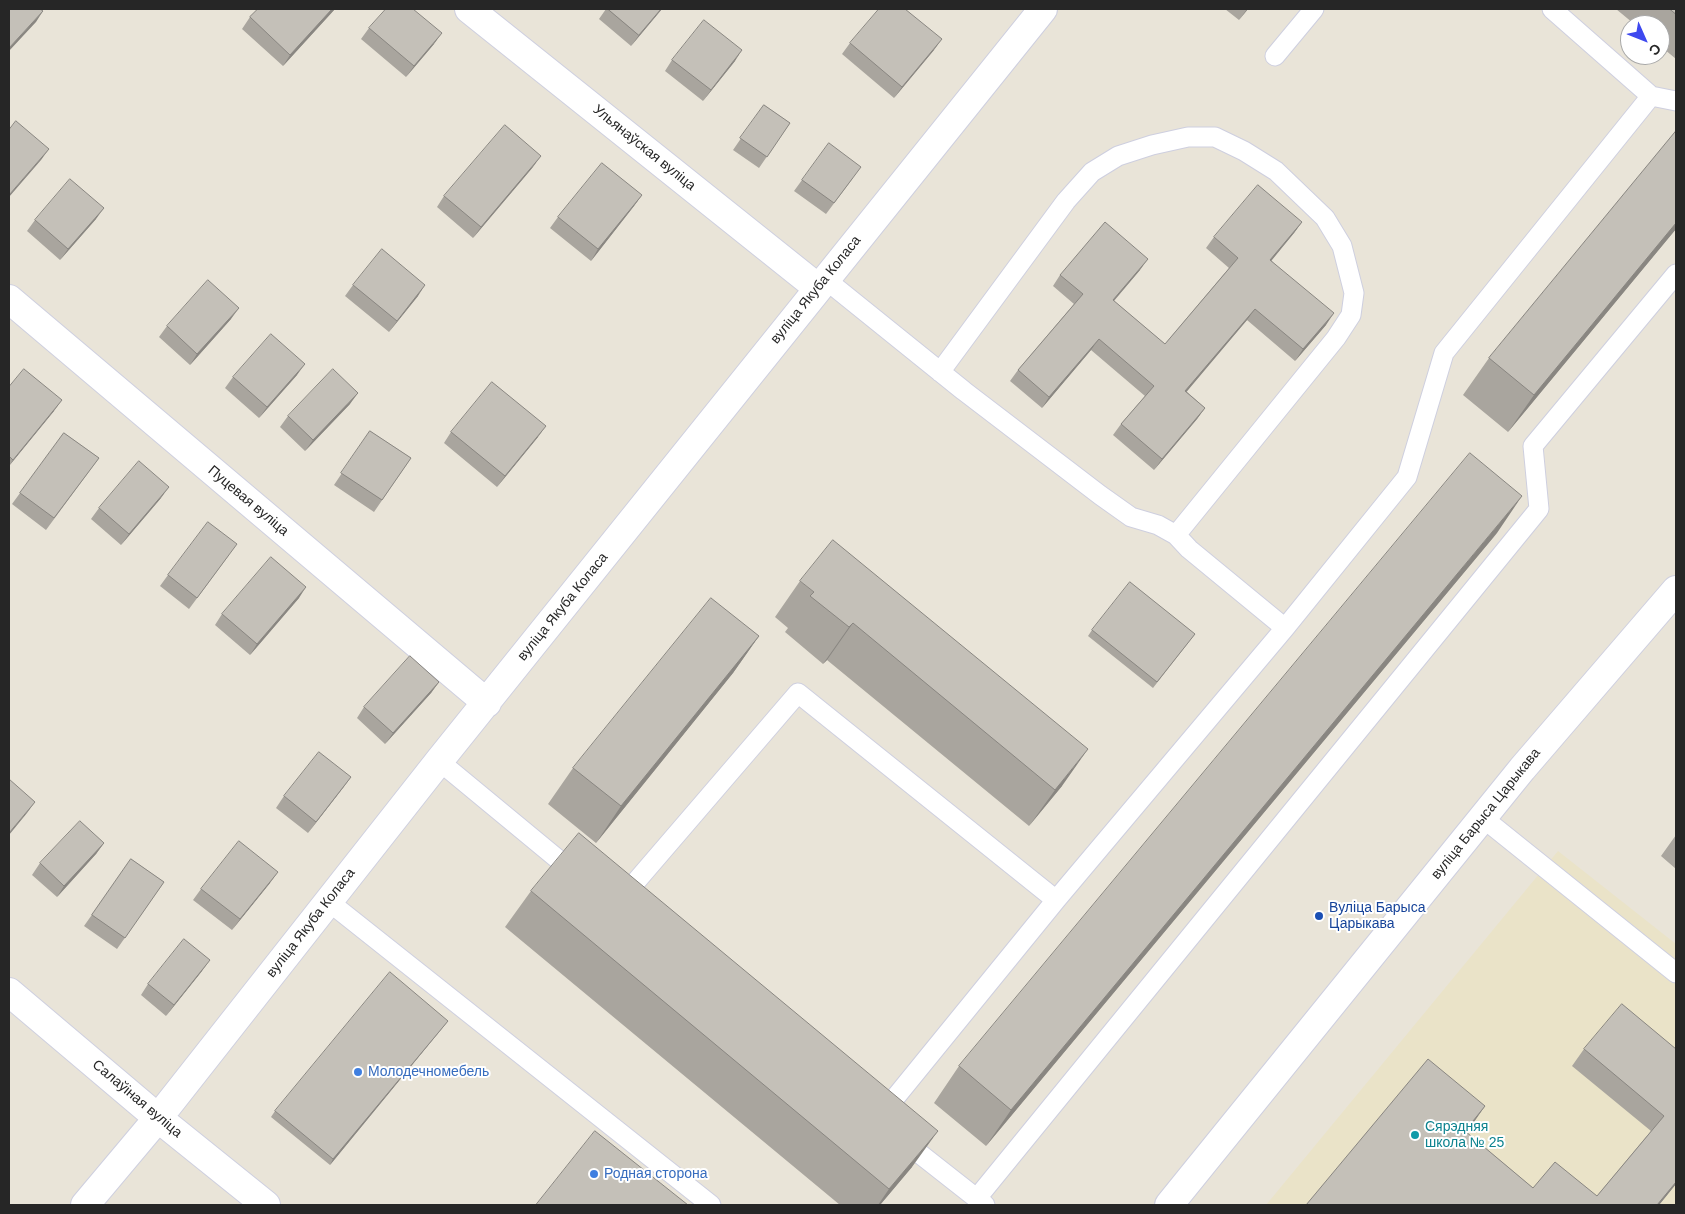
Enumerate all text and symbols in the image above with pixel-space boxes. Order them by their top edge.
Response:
north arrow [1620,15,1670,65]
text: С [1646,41,1664,59]
street label: Ульянаўская вуліца [589,101,699,195]
street label: вуліца Якуба Коласа [767,233,865,347]
street label: Пуцевая вуліца [204,462,292,540]
street label: вуліца Якуба Коласа [514,550,612,664]
street label: вуліца Барыса Царыкава [1428,745,1544,883]
street label: вуліца Якуба Коласа [263,865,359,981]
place label: Вуліца Барыса Царыкава [1329,900,1425,932]
marker: Вуліца Барыса Царыкава [1313,910,1325,922]
street label: Салаўіная вуліца [89,1057,185,1141]
place label: Молодечномебель [368,1064,489,1080]
marker: Молодечномебель [352,1066,364,1078]
place label: Сярэдняя школа № 25 [1425,1119,1504,1152]
marker: Сярэдняя школа № 25 [1409,1129,1421,1141]
place label: Родная сторона [604,1166,707,1182]
marker: Родная сторона [588,1168,600,1180]

